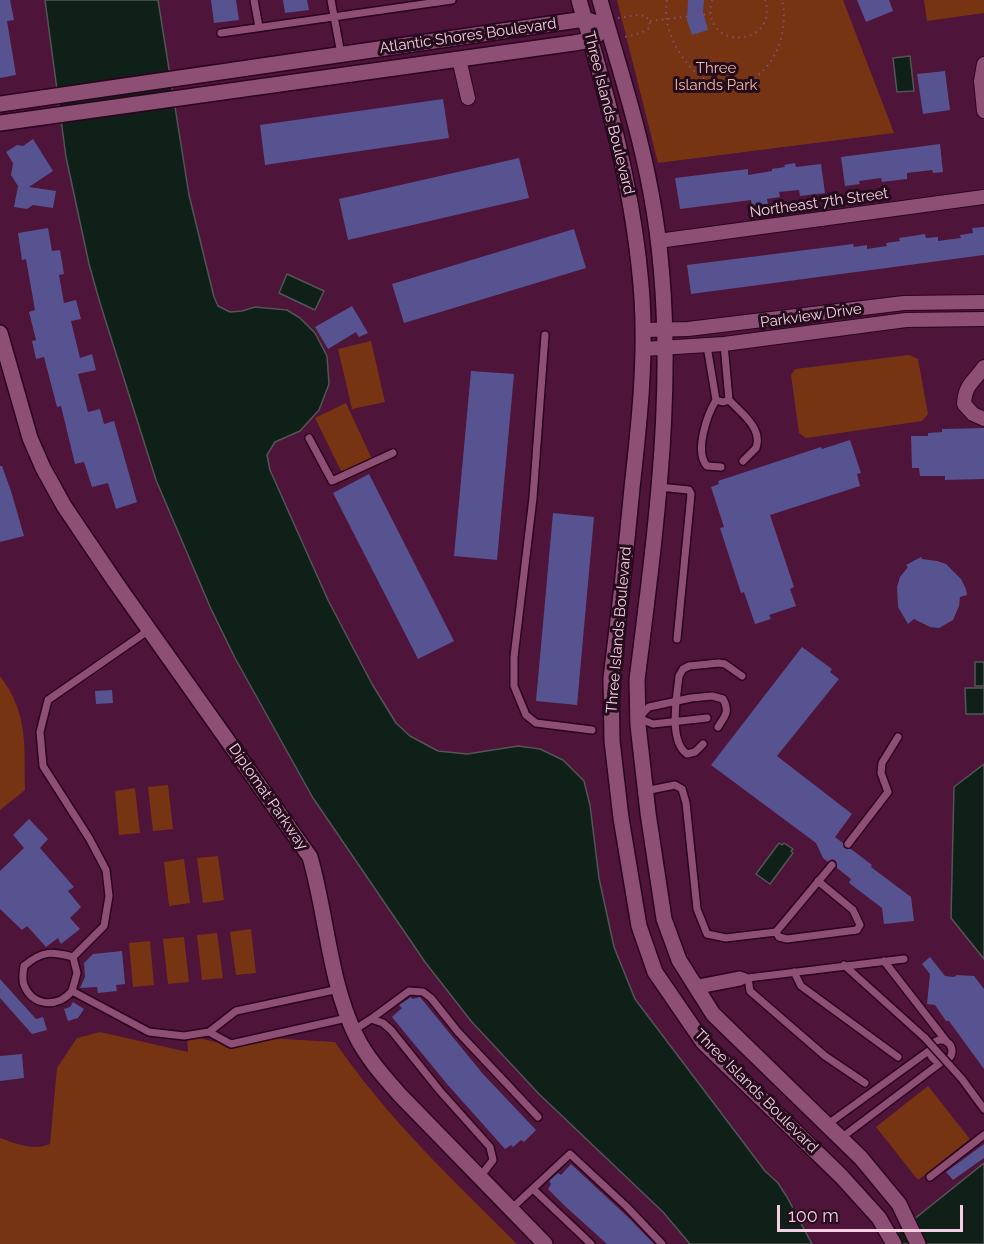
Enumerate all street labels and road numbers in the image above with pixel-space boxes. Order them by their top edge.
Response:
street label: Atlantic Shores Boulevard [378,15,558,57]
street label: Three Islands Boulevard [580,30,638,196]
street label: Northeast 7th Street [749,184,889,222]
street label: Parkview Drive [759,300,863,332]
street label: Three Islands Boulevard [603,546,635,714]
street label: Diplomat Parkway [225,740,311,854]
street label: Three Islands Boulevard [690,1025,822,1157]

